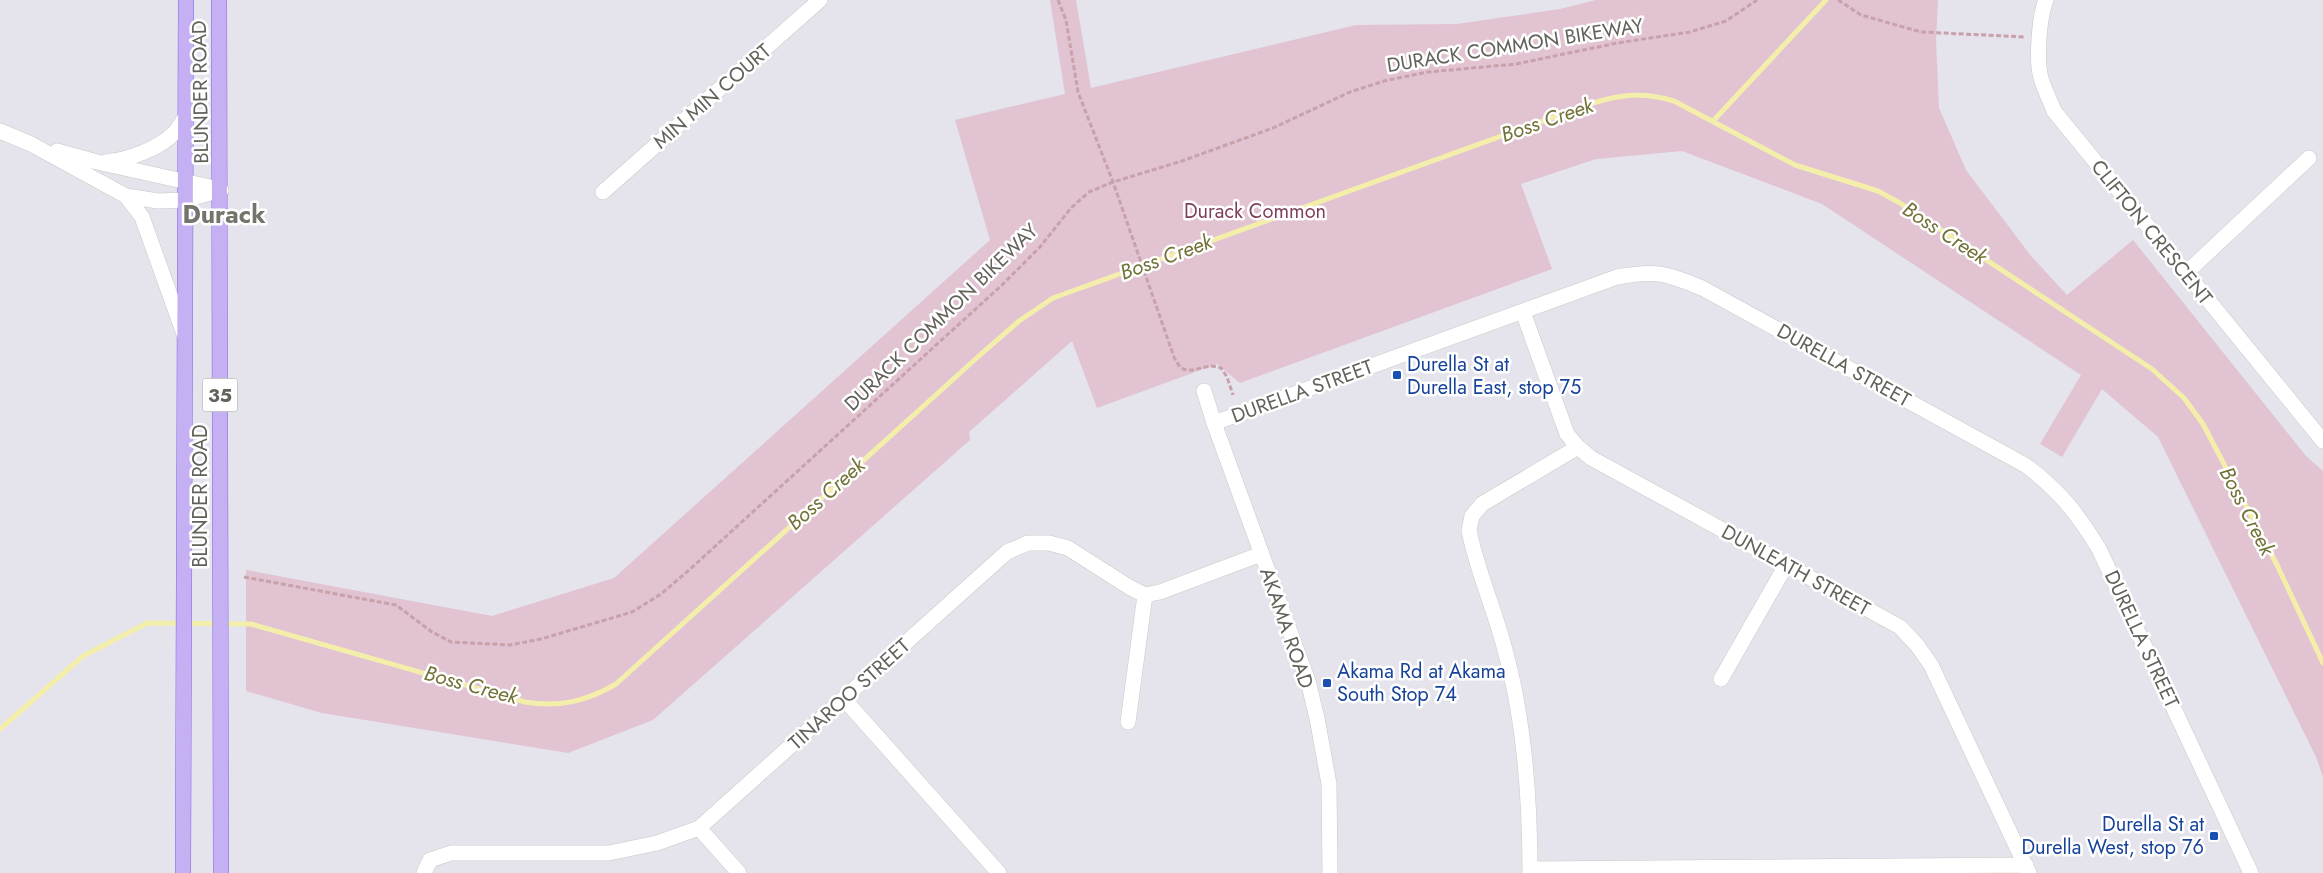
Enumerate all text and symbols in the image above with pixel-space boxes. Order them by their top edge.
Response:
street label: DURACK COMMON BIKEWAY [1385,11,1646,80]
street label: BLUNDER ROAD [185,20,216,164]
street label: MIN MIN COURT [647,37,778,156]
water label: Boss Creek [1497,90,1598,150]
street label: CLIFTON CRESCENT [2084,154,2220,312]
water label: Boss Creek [1897,194,1994,272]
district label: Durack [182,196,266,232]
park label: Durack Common [1184,197,1326,226]
street label: DURACK COMMON BIKEWAY [838,216,1045,418]
water label: Boss Creek [1116,226,1217,287]
street label: DURELLA STREET [1772,317,1917,415]
place label: Durella St at Durella East, stop 75 [1407,350,1581,402]
street label: DURELLA STREET [1227,352,1378,431]
marker: Durella St at Durella East, stop 75 [1391,369,1403,381]
road number: 35 [202,378,238,412]
street label: BLUNDER ROAD [186,424,215,568]
water label: Boss Creek [780,450,872,537]
water label: Boss Creek [2212,461,2283,561]
street label: DUNLEATH STREET [1716,518,1876,624]
street label: AKAMA ROAD [1252,564,1321,693]
street label: DURELLA STREET [2097,566,2186,713]
street label: TINAROO STREET [782,631,917,757]
place label: Akama Rd at Akama South Stop 74 [1337,657,1506,709]
water label: Boss Creek [421,658,522,712]
marker: Akama Rd at Akama South Stop 74 [1321,677,1333,689]
place label: Durella St at Durella West, stop 76 [2022,810,2204,862]
marker: Durella St at Durella West, stop 76 [2208,830,2220,842]

